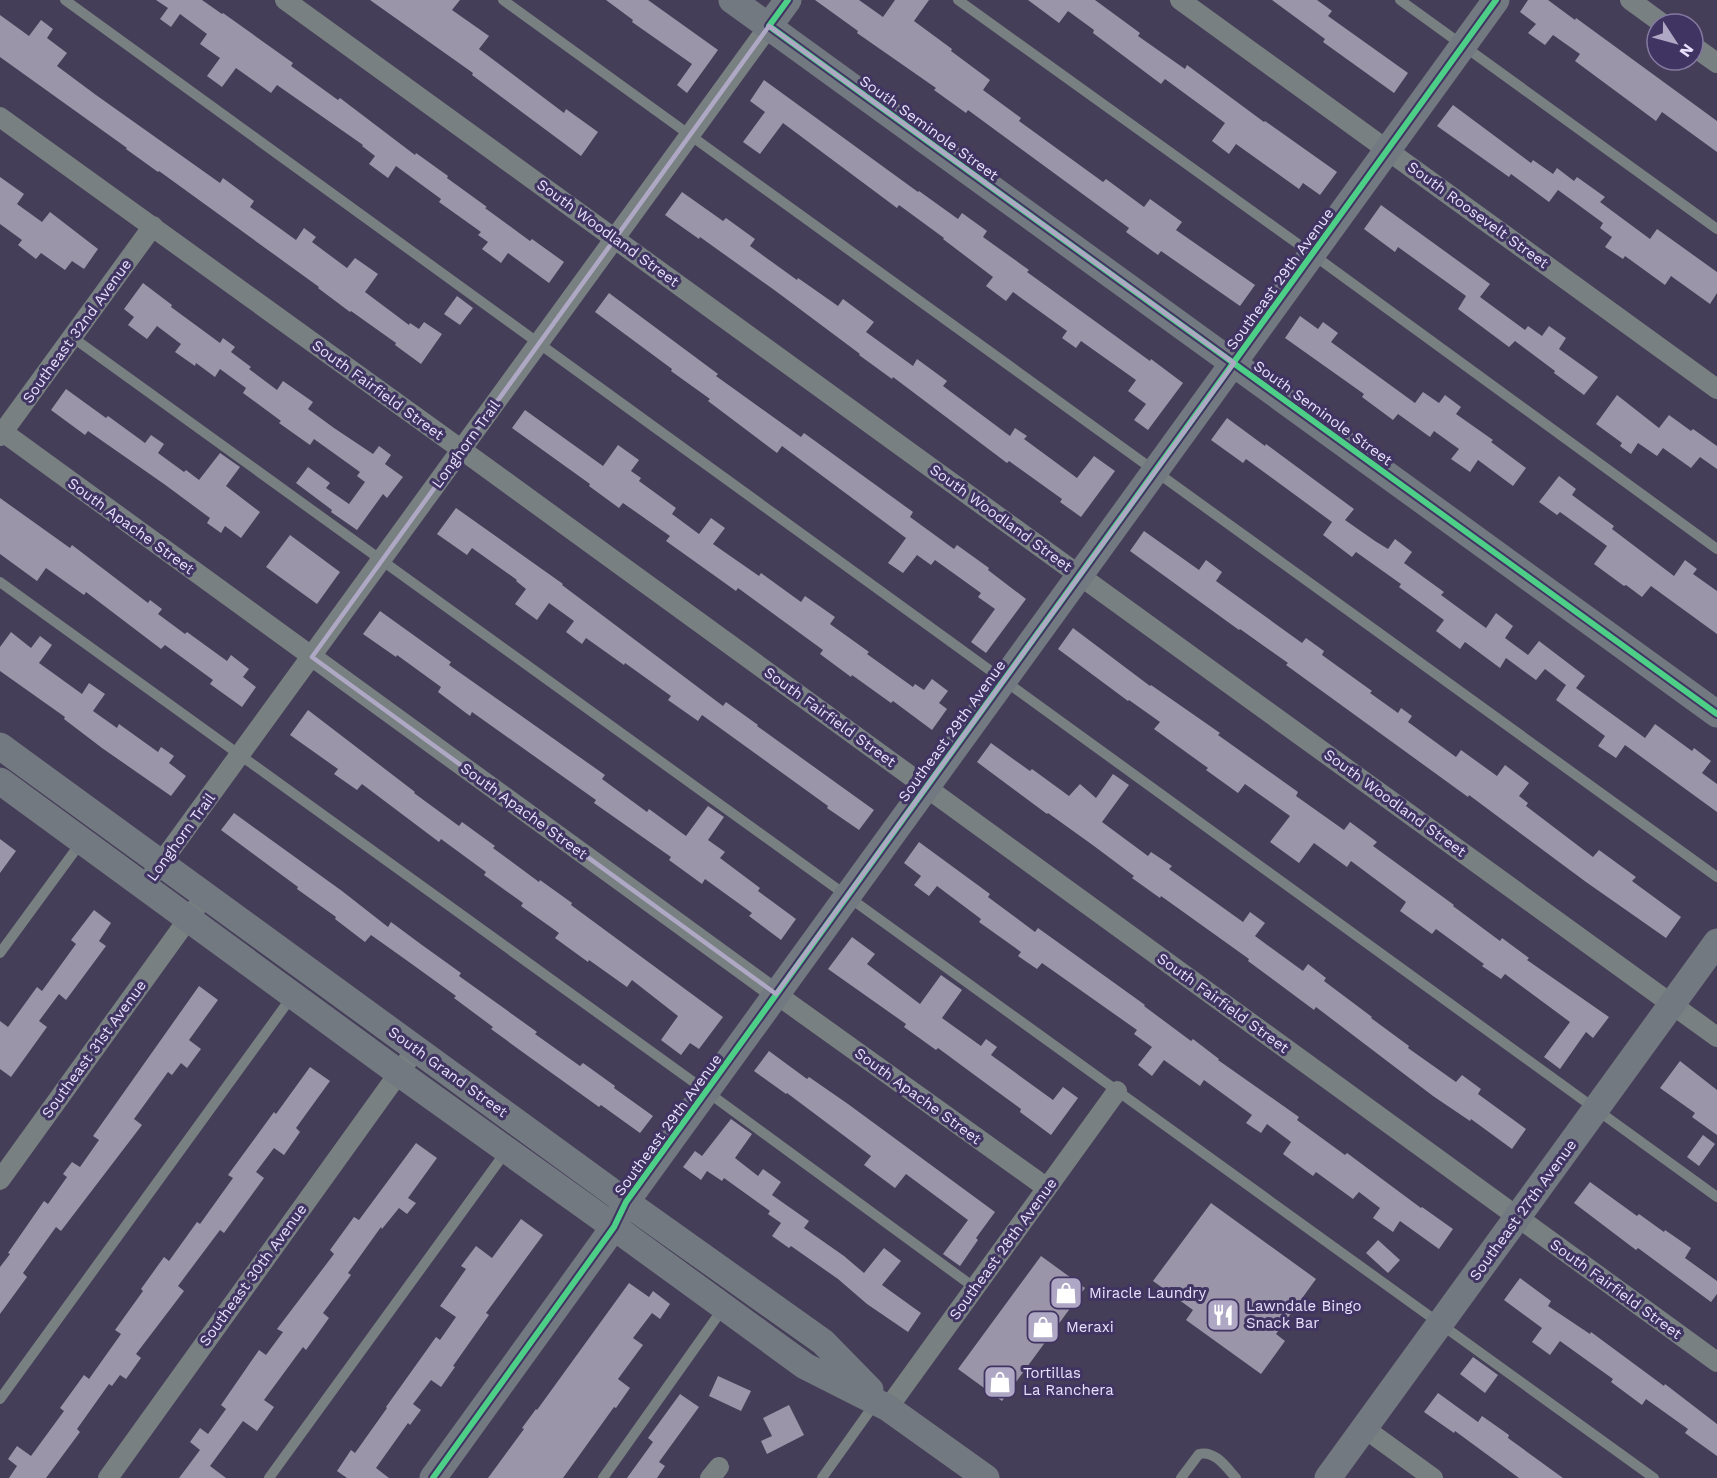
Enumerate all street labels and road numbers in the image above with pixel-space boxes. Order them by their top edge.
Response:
street label: South Seminole Street [856,72,1002,185]
street label: South Roosevelt Street [1404,158,1553,273]
street label: South Woodland Street [533,175,683,291]
street label: Southeast 29th Avenue [1222,205,1338,353]
street label: Southeast 32nd Avenue [19,255,135,407]
street label: South Fairfield Street [309,336,448,444]
street label: South Seminole Street [1250,357,1396,470]
street label: Longhorn Trail [428,396,504,492]
street label: South Woodland Street [926,460,1076,576]
street label: South Apache Street [64,474,198,578]
street label: Southeast 29th Avenue [894,657,1010,805]
street label: South Fairfield Street [761,663,900,771]
street label: South Woodland Street [1320,745,1470,861]
street label: South Apache Street [457,759,591,863]
street label: Longhorn Trail [143,789,219,885]
street label: South Fairfield Street [1154,949,1293,1057]
street label: Southeast 31st Avenue [38,976,150,1122]
street label: South Grand Street [385,1023,512,1122]
street label: South Apache Street [851,1044,985,1148]
street label: Southeast 29th Avenue [610,1051,726,1199]
street label: Southeast 27th Avenue [1466,1136,1580,1284]
street label: Southeast 28th Avenue [945,1175,1061,1323]
street label: Southeast 30th Avenue [195,1200,311,1350]
street label: South Fairfield Street [1547,1235,1686,1343]

